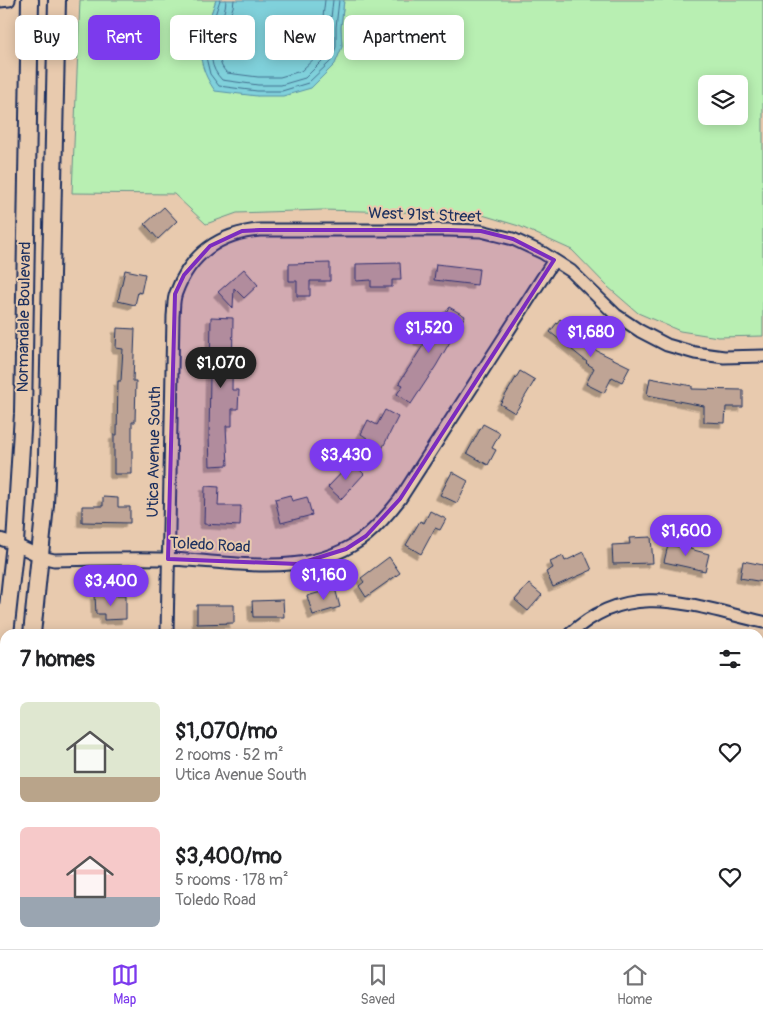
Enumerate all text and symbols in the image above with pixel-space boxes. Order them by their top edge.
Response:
chip: Buy [15,15,78,60]
chip: Rent [88,15,160,60]
chip: Filters [170,15,255,60]
chip: New [265,15,334,60]
chip: Apartment [344,15,464,60]
map controls [698,75,748,125]
button: layers [698,75,748,125]
street label: West 91st Street [368,203,483,227]
street label: Normandale Boulevard [13,241,35,393]
pin: $1,520 [388,312,470,354]
pin: $1,680 [550,316,632,358]
text: $1,520 [405,318,453,338]
text: $1,680 [567,322,615,342]
pin: $1,070 [180,346,262,389]
text: $1,070 [196,353,246,373]
street label: Utica Avenue South [143,386,165,518]
pin: $3,430 [305,438,387,481]
text: $3,430 [321,445,371,465]
pin: $1,600 [645,514,727,557]
text: $1,600 [661,521,711,541]
street label: Toledo Road [169,533,251,557]
pin: $1,160 [283,558,365,601]
pin: $3,400 [70,564,152,607]
text: $1,160 [301,565,347,585]
text: $3,400 [85,571,137,591]
icon: filters [716,645,744,673]
text: 7 homes [20,646,95,673]
text: $1,070/mo [175,718,277,745]
icon: home [60,722,120,782]
icon: heart [716,738,744,766]
text: 2 rooms · 52 m² [175,745,284,765]
text: Utica Avenue South [175,765,307,785]
text: $3,400/mo [175,843,282,870]
icon: home [60,847,120,907]
icon: heart [716,863,744,891]
text: 5 rooms · 178 m² [175,870,288,890]
text: Toledo Road [175,890,256,910]
tab: Map [111,961,139,1008]
tab: Saved [360,961,395,1008]
tab: Home [617,961,652,1008]

